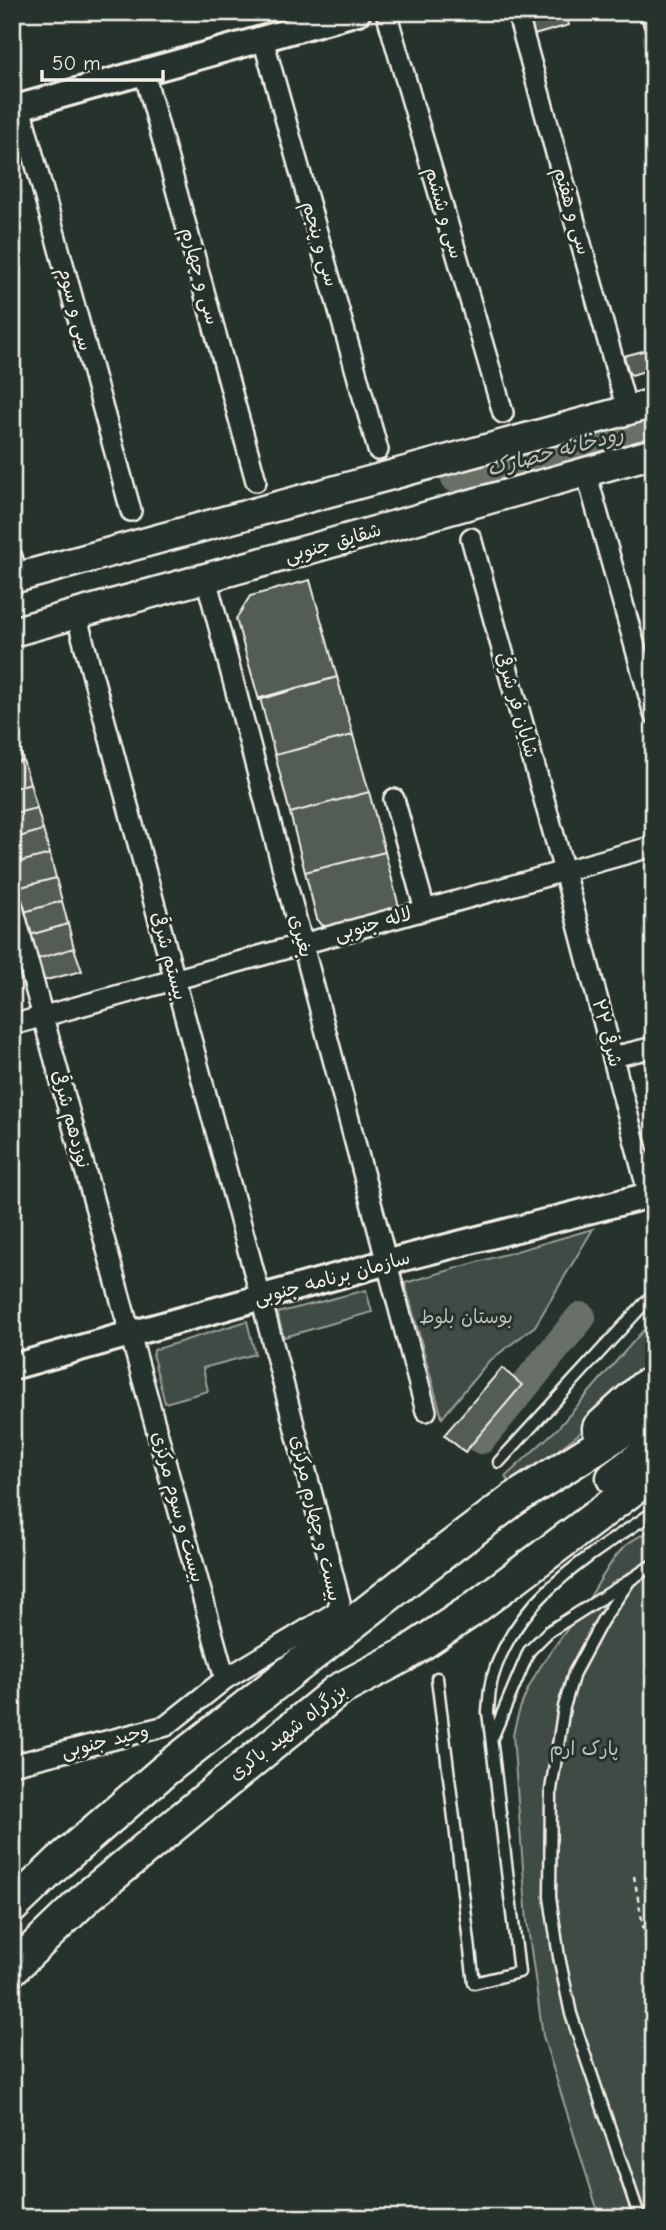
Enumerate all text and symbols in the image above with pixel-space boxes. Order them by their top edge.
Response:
scale bar [42,38,163,82]
text: 50 m [52,51,101,75]
street label: سی و ششم [418,165,468,262]
street label: سی و هفتم [546,165,595,258]
street label: سی و پنجم [294,199,343,290]
street label: سی و چهارم [174,225,224,328]
street label: سی و سوم [50,265,97,354]
water label: رودخانه حصارک [484,421,626,481]
street label: شقایق جنوبی [282,519,384,568]
street label: شایان فر شرقی [491,649,544,760]
street label: لاله جنوبی [332,902,415,946]
street label: بیستم شرقی [144,909,193,1003]
street label: بغیری [285,912,317,960]
street label: ۲۲ شرقی [587,996,629,1069]
street label: نوزدهم شرقی [44,1067,97,1171]
street label: سازمان برنامه جنوبی [251,1247,413,1310]
park label: بوستان بلوط [419,1306,513,1329]
street label: بیست و سوم مرکزی [144,1429,209,1586]
street label: بیست و چهارم مرکزی [283,1433,346,1604]
street label: بزرگراه شهید باکری [225,1679,351,1785]
street label: وحید جنوبی [59,1720,151,1763]
park label: پارک ارم [550,1738,618,1763]

